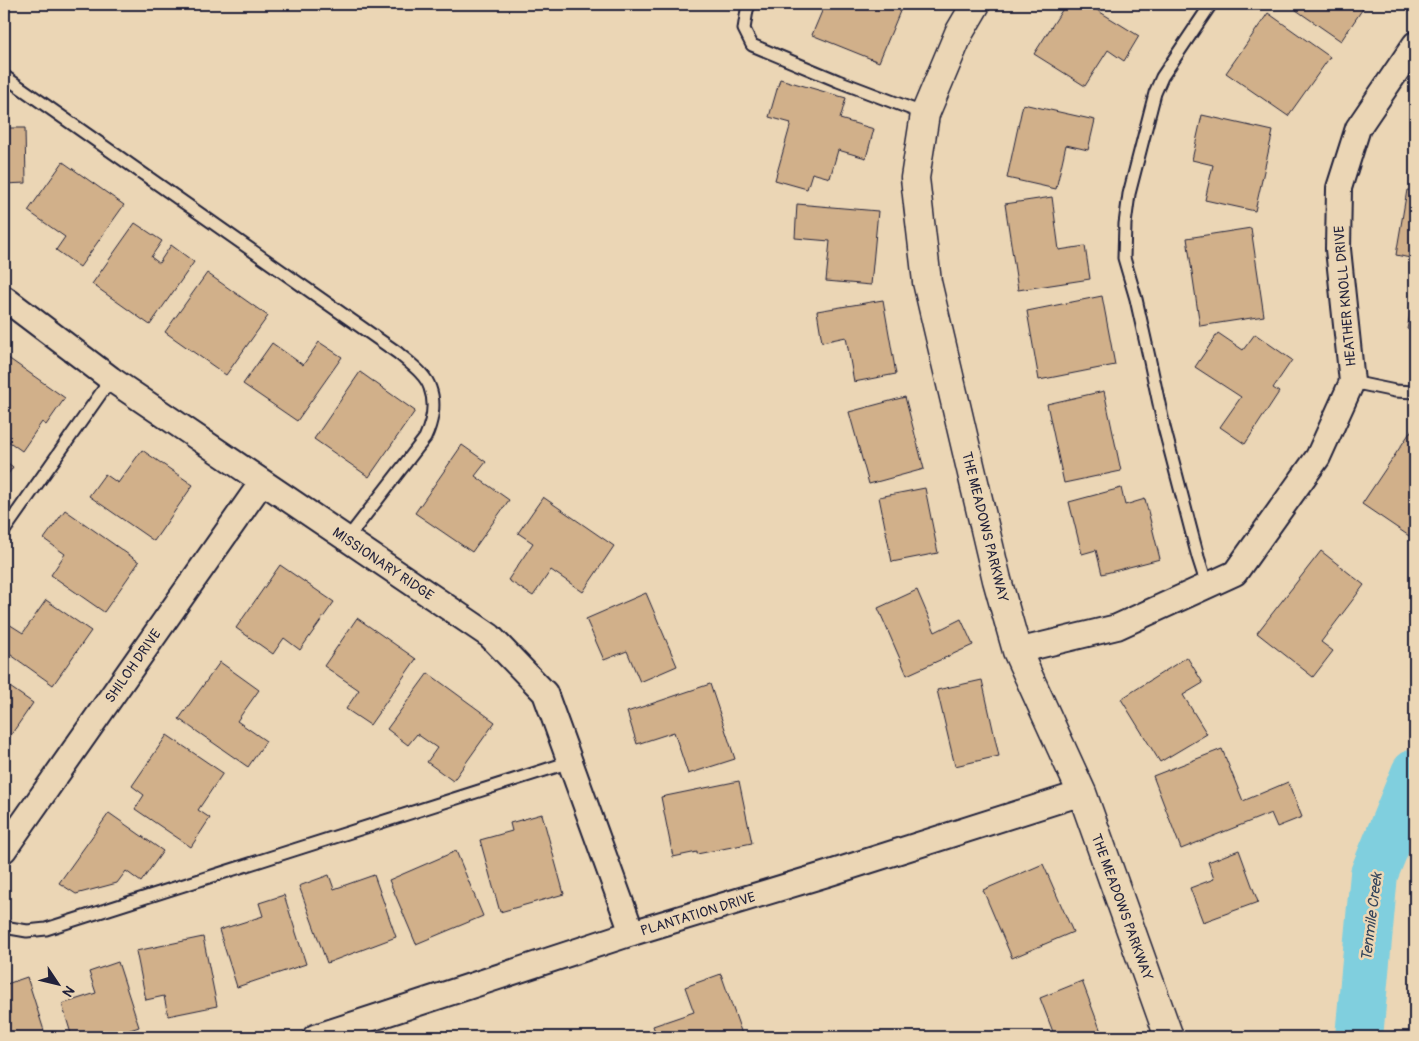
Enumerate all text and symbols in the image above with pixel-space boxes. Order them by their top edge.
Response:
street label: HEATHER KNOLL DRIVE [1330,225,1360,367]
street label: THE MEADOWS PARKWAY [958,450,1012,604]
street label: MISSIONARY RIDGE [329,524,437,604]
street label: SHILOH DRIVE [101,626,165,706]
street label: THE MEADOWS PARKWAY [1088,832,1156,982]
water label: Tenmile Creek [1357,870,1387,962]
street label: PLANTATION DRIVE [639,888,757,940]
north arrow [32,958,82,1008]
text: N [59,982,78,1000]

